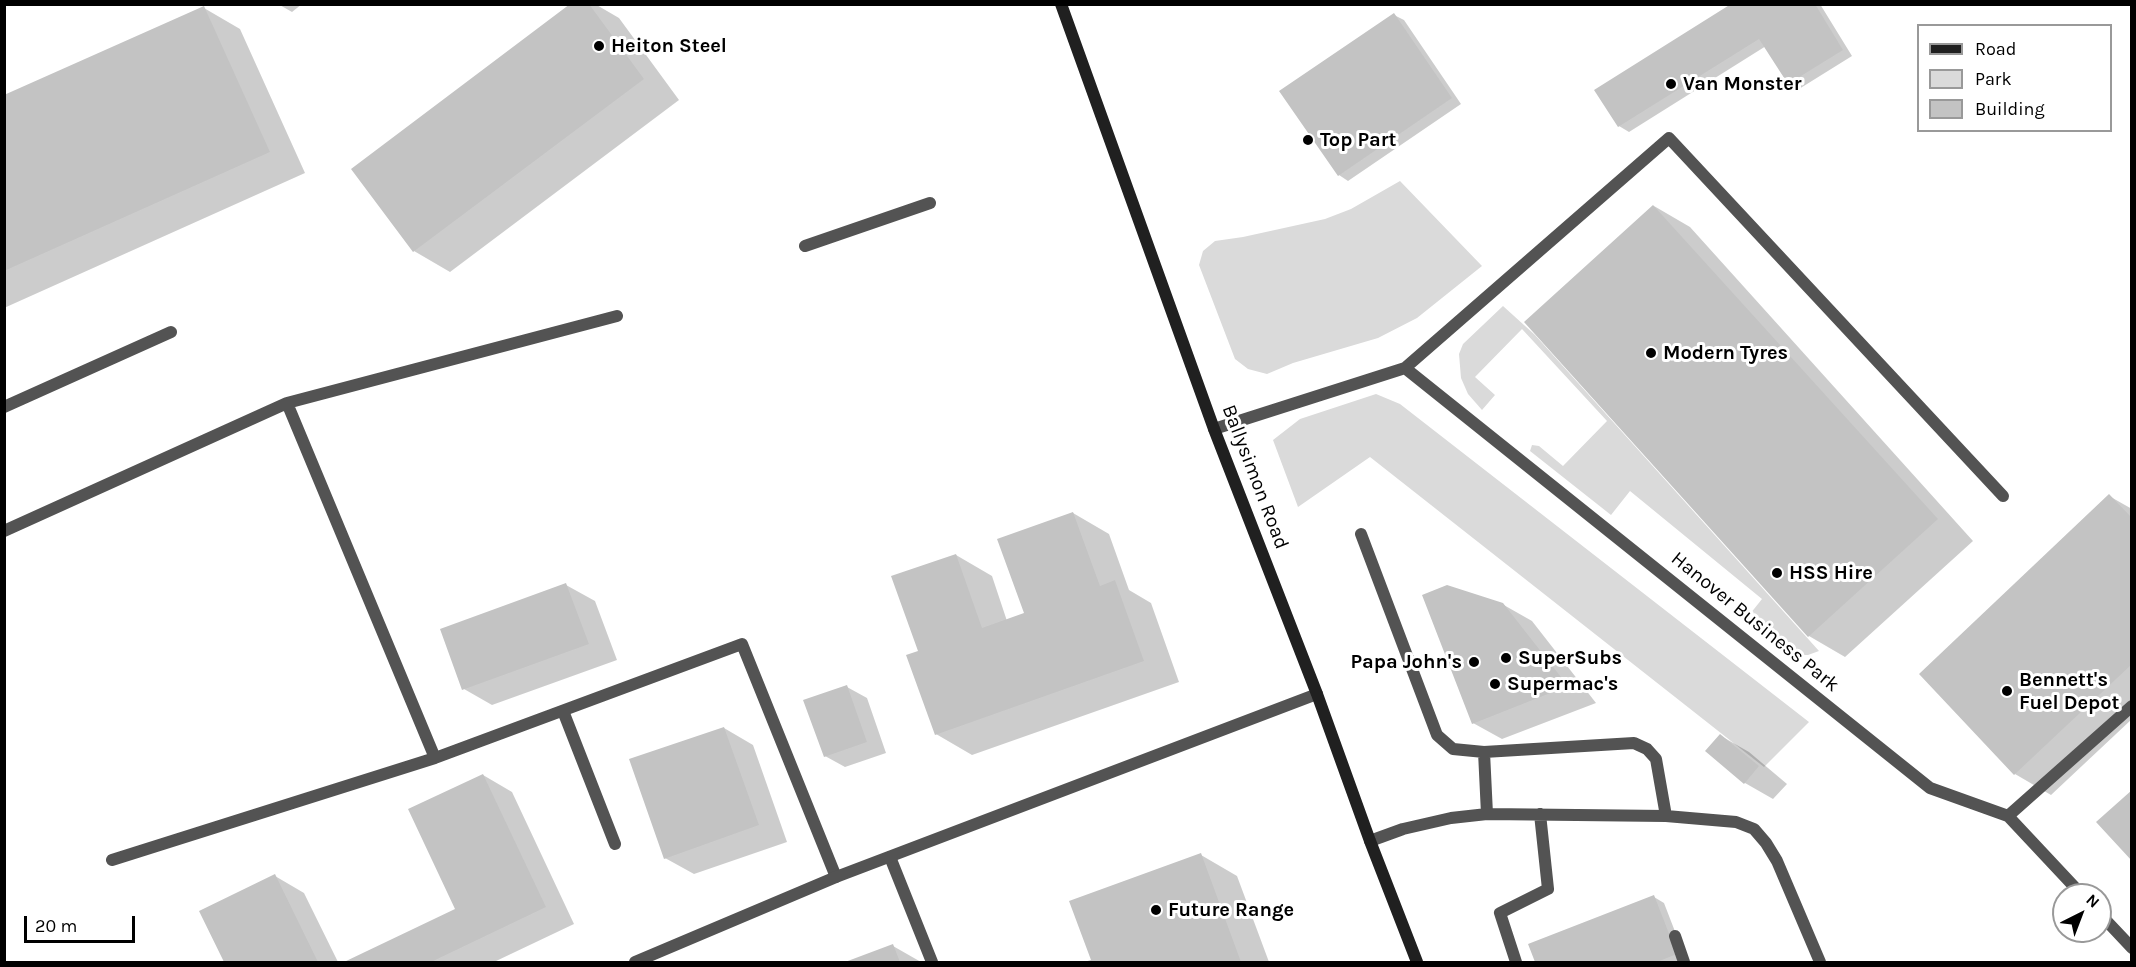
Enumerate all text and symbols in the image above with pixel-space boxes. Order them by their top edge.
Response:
legend [1917,24,2112,132]
place label: Heiton Steel [611,34,727,58]
text: Road [1975,38,2016,60]
marker: Heiton Steel [592,39,606,53]
text: Park [1975,68,2012,90]
place label: Van Monster [1683,72,1802,96]
marker: Van Monster [1664,77,1678,91]
text: Building [1975,98,2045,120]
place label: Top Part [1320,128,1396,152]
marker: Top Part [1301,133,1315,147]
place label: Modern Tyres [1663,341,1788,365]
marker: Modern Tyres [1644,346,1658,360]
street label: Ballysimon Road [1216,401,1294,553]
street label: Hanover Business Park [1666,547,1844,697]
place label: HSS Hire [1789,561,1873,585]
marker: HSS Hire [1770,566,1784,580]
place label: SuperSubs [1518,646,1622,670]
place label: Papa John's [1350,650,1462,674]
marker: SuperSubs [1499,651,1513,665]
marker: Papa John's [1467,655,1481,669]
place label: Bennett's Fuel Depot [2019,668,2119,715]
place label: Supermac's [1507,672,1618,696]
marker: Supermac's [1488,677,1502,691]
marker: Bennett's Fuel Depot [2000,684,2014,698]
north arrow [2052,883,2112,943]
text: N [2082,890,2104,912]
place label: Future Range [1168,898,1294,922]
marker: Future Range [1149,903,1163,917]
scale bar [27,904,138,942]
text: 20 m [35,915,77,937]

